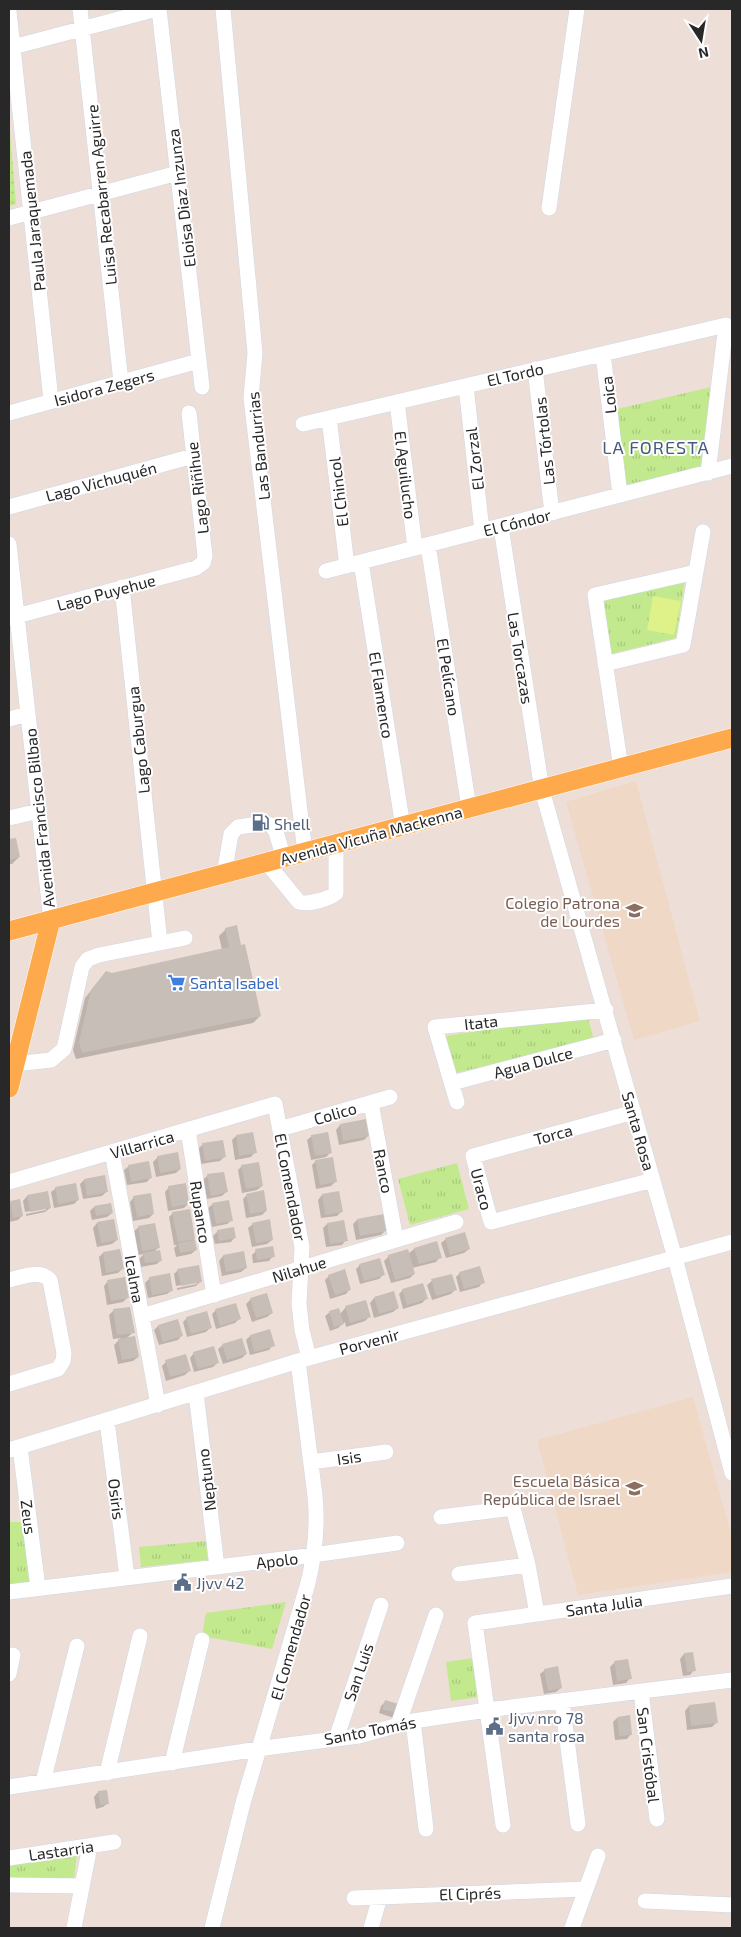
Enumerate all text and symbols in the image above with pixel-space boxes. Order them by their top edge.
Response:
north arrow [676,15,726,65]
text: N [697,44,711,63]
street label: Luisa Recabarren Aguirre [82,104,120,286]
street label: Eloisa Diaz Inzunza [163,128,199,268]
street label: Paula Jaraquemada [15,150,49,292]
street label: El Tordo [485,358,545,390]
street label: Isidora Zegers [52,364,156,410]
street label: Loica [596,375,620,415]
street label: Las Bandurrias [243,391,273,501]
street label: Las Tórtolas [530,396,558,486]
street label: El Zorzal [461,426,487,491]
street label: El Aguilucho [391,430,421,520]
district label: LA FORESTA [602,436,710,458]
street label: Lago Riñihue [182,441,212,535]
street label: El Chincol [324,456,352,528]
street label: Lago Vichuquén [43,457,159,505]
street label: El Cóndor [481,504,553,540]
street label: Lago Puyehue [55,570,157,614]
street label: Las Torcazas [504,611,538,705]
street label: El Pelícano [433,637,465,717]
street label: El Flamenco [366,650,398,740]
street label: Lago Caburgua [123,685,153,795]
street label: Avenida Francisco Bilbao [20,727,58,909]
street label: Avenida Vicuña Mackenna [278,802,464,868]
fuel station icon: Shell [250,813,270,833]
place label: Shell [274,814,311,833]
place label: Colegio Patrona de Lourdes [505,893,620,930]
school or university icon: Colegio Patrona de Lourdes [624,901,644,921]
supermarket icon: Santa Isabel [166,972,186,992]
place label: Santa Isabel [190,973,279,992]
street label: Itata [463,1011,499,1033]
street label: Agua Dulce [491,1042,575,1082]
street label: Santa Rosa [619,1089,659,1173]
street label: Colico [311,1098,359,1128]
street label: Torca [532,1120,574,1148]
street label: Villarrica [108,1126,176,1162]
street label: El Comendador [271,1131,311,1243]
street label: Ranco [370,1147,398,1195]
street label: Uraco [467,1166,497,1212]
street label: Rupanco [187,1179,215,1245]
street label: Nilahue [270,1252,328,1286]
street label: Icalma [121,1254,149,1304]
street label: Porvenir [337,1324,402,1358]
street label: Isis [336,1446,362,1468]
street label: Neptuno [193,1448,219,1512]
place label: Escuela Básica República de Israel [483,1471,620,1508]
street label: Osiris [105,1477,129,1521]
school or university icon: Escuela Básica República de Israel [624,1479,644,1499]
street label: Zeus [17,1499,41,1535]
street label: Apolo [255,1548,299,1572]
public building icon: Jjvv 42 [172,1572,192,1592]
place label: Jjvv 42 [196,1573,244,1593]
street label: Santa Julia [564,1590,644,1620]
street label: El Comendador [266,1591,314,1702]
street label: San Luis [339,1641,377,1703]
street label: San Cristóbal [634,1706,664,1804]
place label: Jjvv nro 78 santa rosa [508,1708,585,1745]
street label: Santo Tomás [323,1712,417,1748]
public building icon: Jjvv nro 78 santa rosa [484,1716,504,1736]
street label: Lastarria [27,1836,95,1864]
street label: El Ciprés [439,1882,501,1904]

